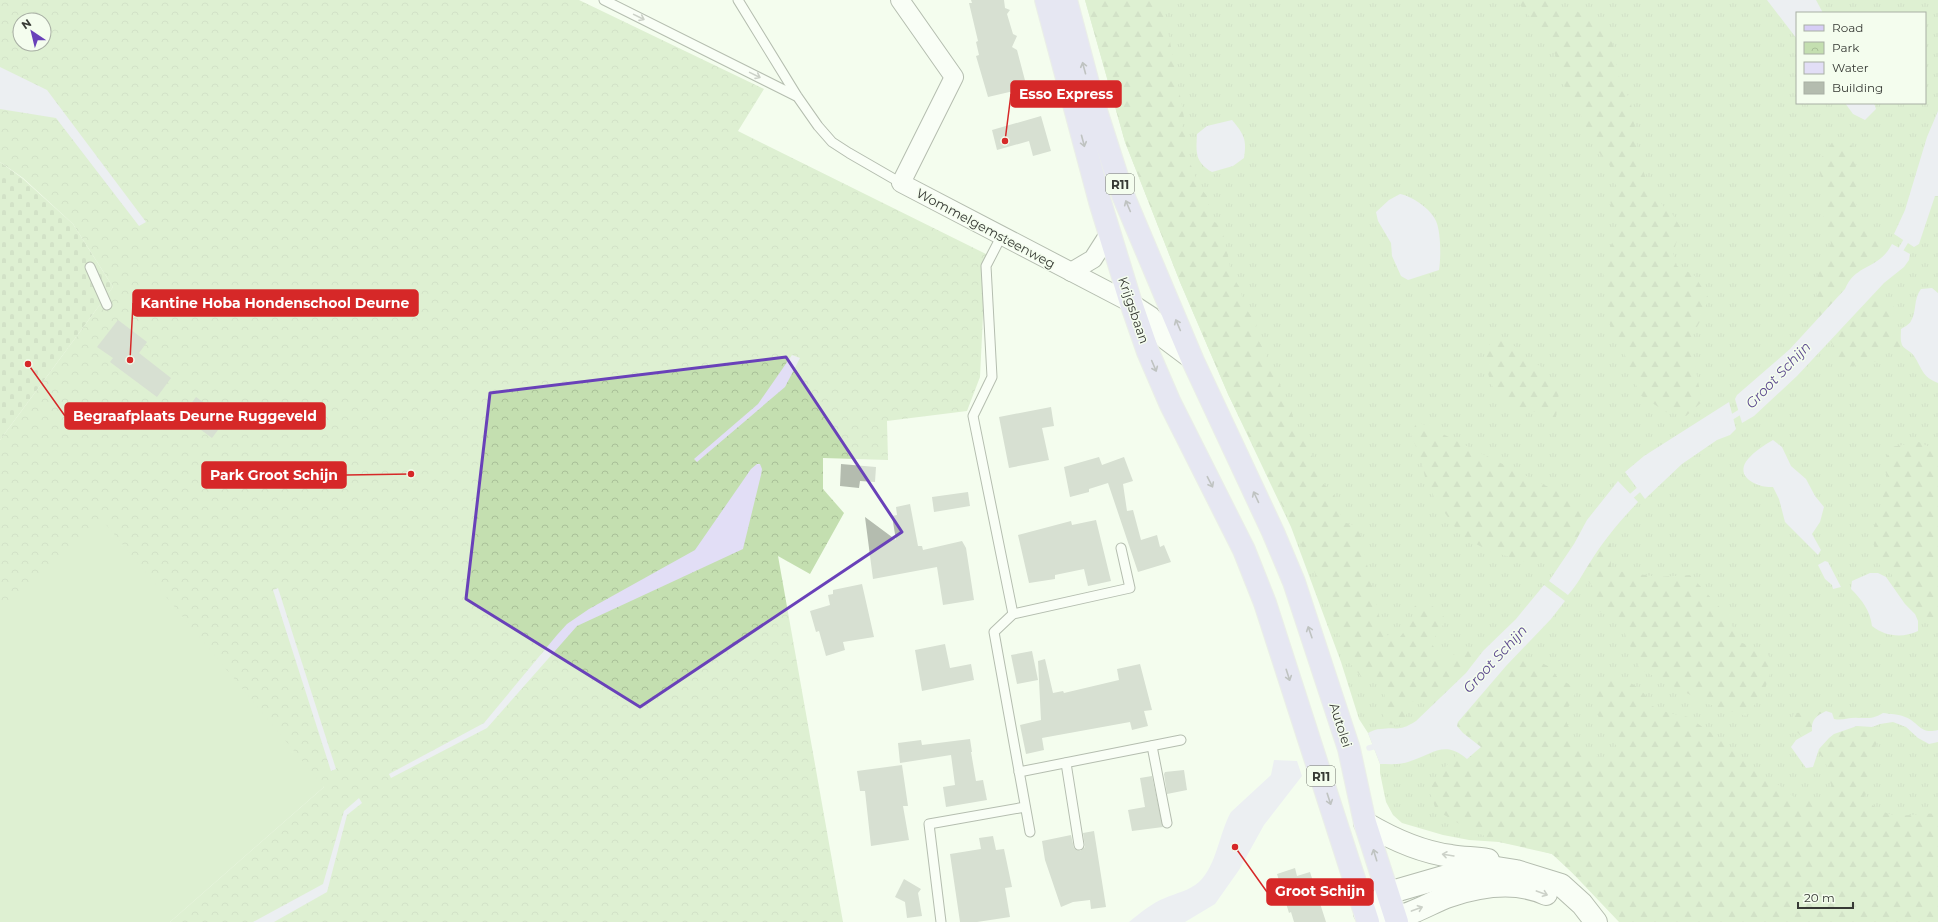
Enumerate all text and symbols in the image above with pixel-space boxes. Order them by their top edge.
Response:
north arrow [12,12,52,52]
legend [1796,12,1926,104]
one-way arrow [633,14,645,21]
text: N [19,16,34,32]
text: Road [1832,20,1863,35]
text: Park [1832,40,1860,55]
text: Water [1832,60,1869,75]
one-way arrow [1080,62,1088,75]
one-way arrow [749,72,761,79]
text: Building [1832,80,1883,95]
callout: Esso Express [1011,81,1121,107]
text: Esso Express [1019,85,1114,103]
one-way arrow [1080,134,1087,147]
road number: R11 [1106,174,1134,194]
street label: Wommelgemsteenweg [914,185,1058,271]
one-way arrow [1123,200,1131,212]
street label: Krijgsbaan [1115,275,1153,345]
callout: Kantine Hoba Hondenschool Deurne [133,290,418,316]
text: Kantine Hoba Hondenschool Deurne [141,294,410,312]
one-way arrow [1174,320,1181,332]
water label: Groot Schijn [1742,338,1814,412]
one-way arrow [1151,359,1158,371]
callout: Begraafplaats Deurne Ruggeveld [65,403,325,429]
text: Begraafplaats Deurne Ruggeveld [73,407,317,425]
callout: Park Groot Schijn [202,462,346,488]
text: Park Groot Schijn [210,466,338,484]
one-way arrow [1207,476,1215,488]
one-way arrow [1252,491,1259,503]
water label: Groot Schijn [1459,621,1531,697]
one-way arrow [1306,626,1314,638]
one-way arrow [1285,669,1293,681]
street label: Autolei [1326,701,1356,749]
road number: R11 [1307,766,1335,786]
one-way arrow [1326,792,1333,805]
one-way arrow [1371,849,1378,862]
one-way arrow [1442,851,1455,859]
callout: Groot Schijn [1267,879,1373,905]
text: Groot Schijn [1275,882,1365,900]
scale bar [1798,884,1853,910]
one-way arrow [1535,890,1547,898]
text: 20 m [1804,890,1835,905]
one-way arrow [1410,905,1422,913]

